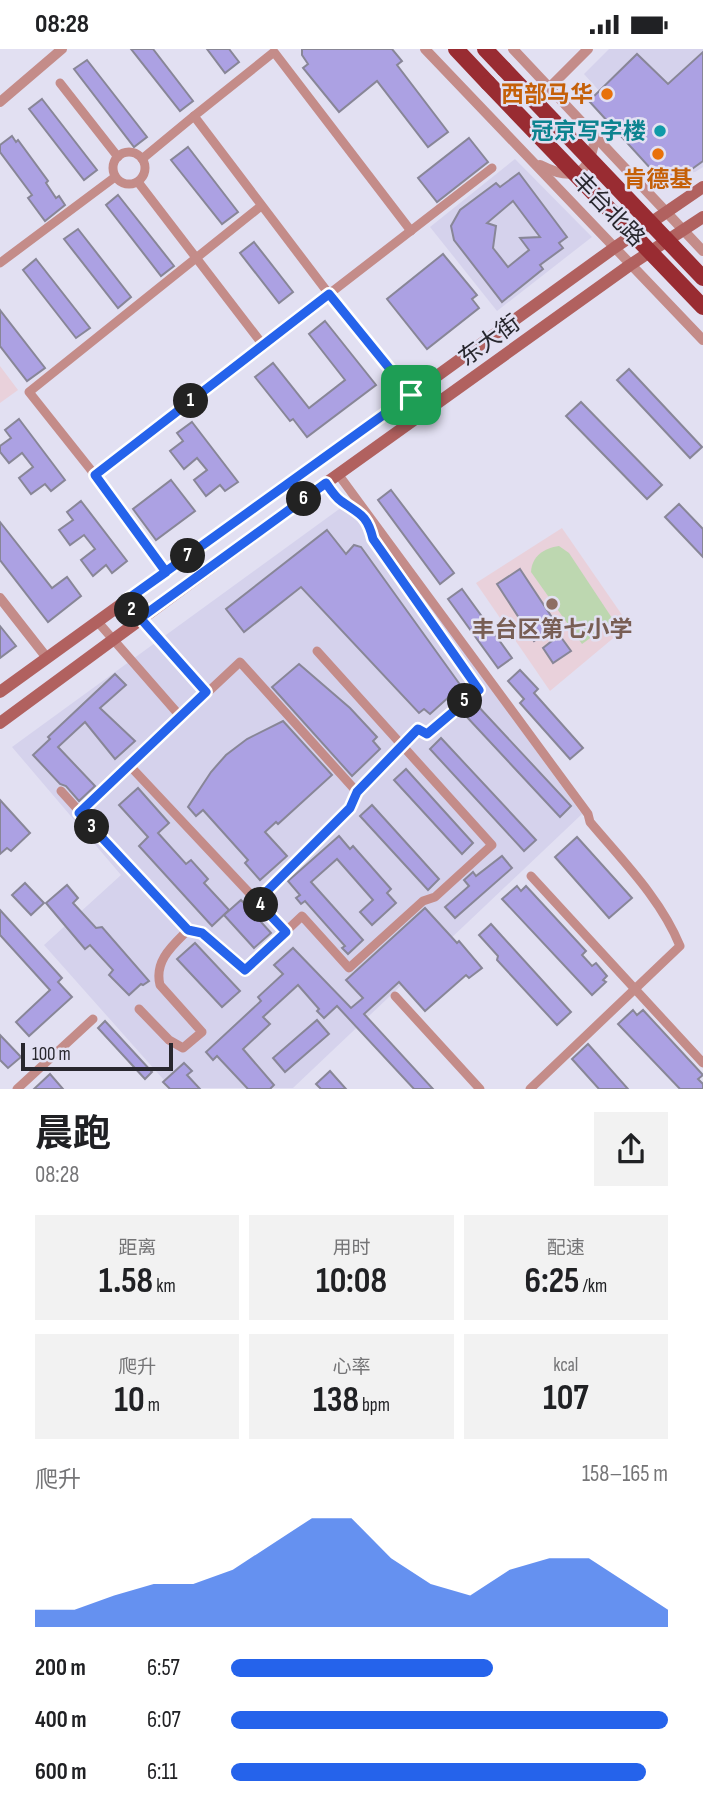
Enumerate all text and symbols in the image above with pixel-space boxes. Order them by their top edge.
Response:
text: 08:28 [35,9,89,40]
place label: 西部马华 [501,81,593,109]
marker: 西部马华 [599,86,615,102]
place label: 冠京写字楼 [531,118,646,146]
marker: 冠京写字楼 [652,123,668,139]
marker: 肯德基 [650,146,666,162]
place label: 肯德基 [624,166,693,194]
street label: 丰台北路 [566,167,650,253]
street label: 东大街 [453,309,526,372]
pin [381,365,441,425]
icon: arrive [392,376,430,414]
pin: 1 [174,383,208,419]
text: 1 [187,389,194,412]
pin: 6 [286,482,322,517]
text: 6 [299,487,308,510]
pin: 7 [170,539,206,573]
text: 7 [183,544,192,567]
pin: 2 [114,593,150,627]
marker: 丰台区第七小学 [544,596,560,612]
text: 2 [127,598,136,621]
place label: 丰台区第七小学 [472,616,633,644]
pin: 5 [448,683,482,719]
text: 5 [460,689,469,712]
pin: 3 [74,809,110,845]
text: 3 [87,815,96,838]
pin: 4 [244,887,278,923]
text: 4 [256,893,265,916]
scale bar [21,1039,173,1071]
text: 100 m [32,1043,71,1066]
text: 晨跑 [35,1112,111,1157]
button: share [594,1112,668,1186]
text: 08:28 [35,1161,79,1189]
text: 距离 [118,1237,156,1260]
text: 用时 [332,1237,371,1260]
text: 配速 [547,1237,585,1260]
text: 1.58 [99,1260,153,1303]
text: 10:08 [316,1260,387,1303]
text: 6:25 [524,1260,579,1303]
text: km [153,1275,176,1298]
text: /km [579,1275,607,1298]
text: kcal [553,1354,578,1377]
text: 爬升 [118,1356,156,1379]
text: 心率 [332,1356,371,1379]
text: 107 [543,1377,589,1420]
text: 10 [114,1379,145,1422]
text: 138 [313,1379,359,1422]
text: m [145,1394,160,1417]
text: bpm [359,1394,390,1417]
text: 158–165 m [582,1460,668,1488]
text: 爬升 [35,1466,81,1494]
text: 200 m [35,1654,86,1682]
text: 6:57 [147,1654,180,1682]
text: 400 m [35,1706,86,1734]
text: 6:07 [147,1706,181,1734]
text: 600 m [35,1758,87,1786]
text: 6:11 [147,1758,178,1786]

